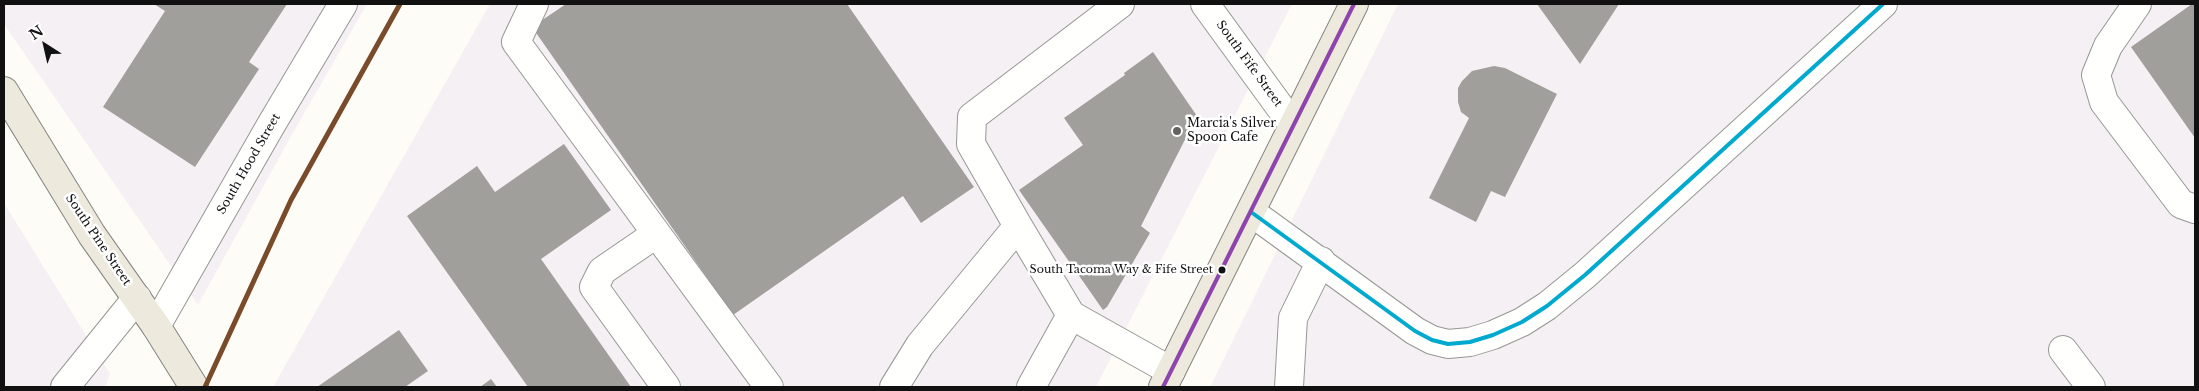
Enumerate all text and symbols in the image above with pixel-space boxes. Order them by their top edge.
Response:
street label: South Fife Street [1213,18,1285,110]
north arrow [20,20,70,70]
text: N [26,22,47,44]
street label: South Hood Street [214,111,284,217]
place label: Marcia's Silver Spoon Cafe [1187,117,1276,145]
marker: Marcia's Silver Spoon Cafe [1171,125,1183,137]
street label: South Pine Street [62,192,134,288]
place label: South Tacoma Way & Fife Street [1030,263,1213,277]
marker: South Tacoma Way & Fife Street [1217,265,1227,275]

